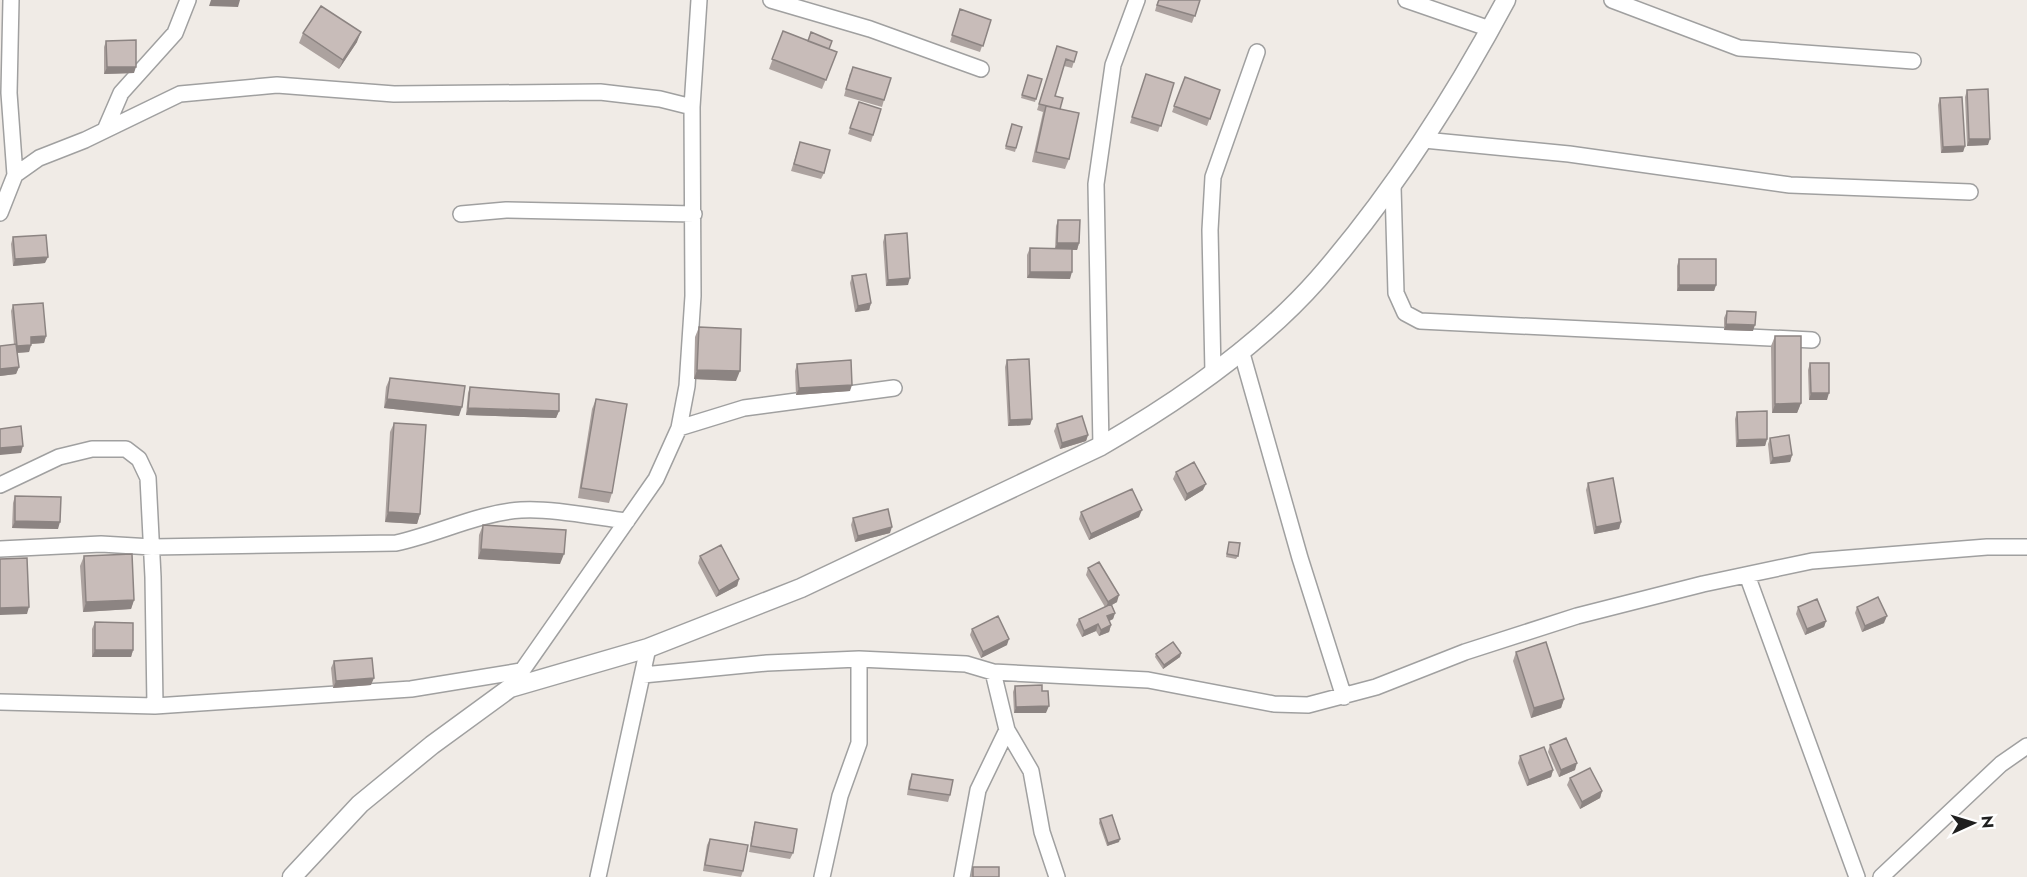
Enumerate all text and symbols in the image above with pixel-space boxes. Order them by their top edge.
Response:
north arrow [1943,793,2003,853]
text: N [1976,815,1999,829]

